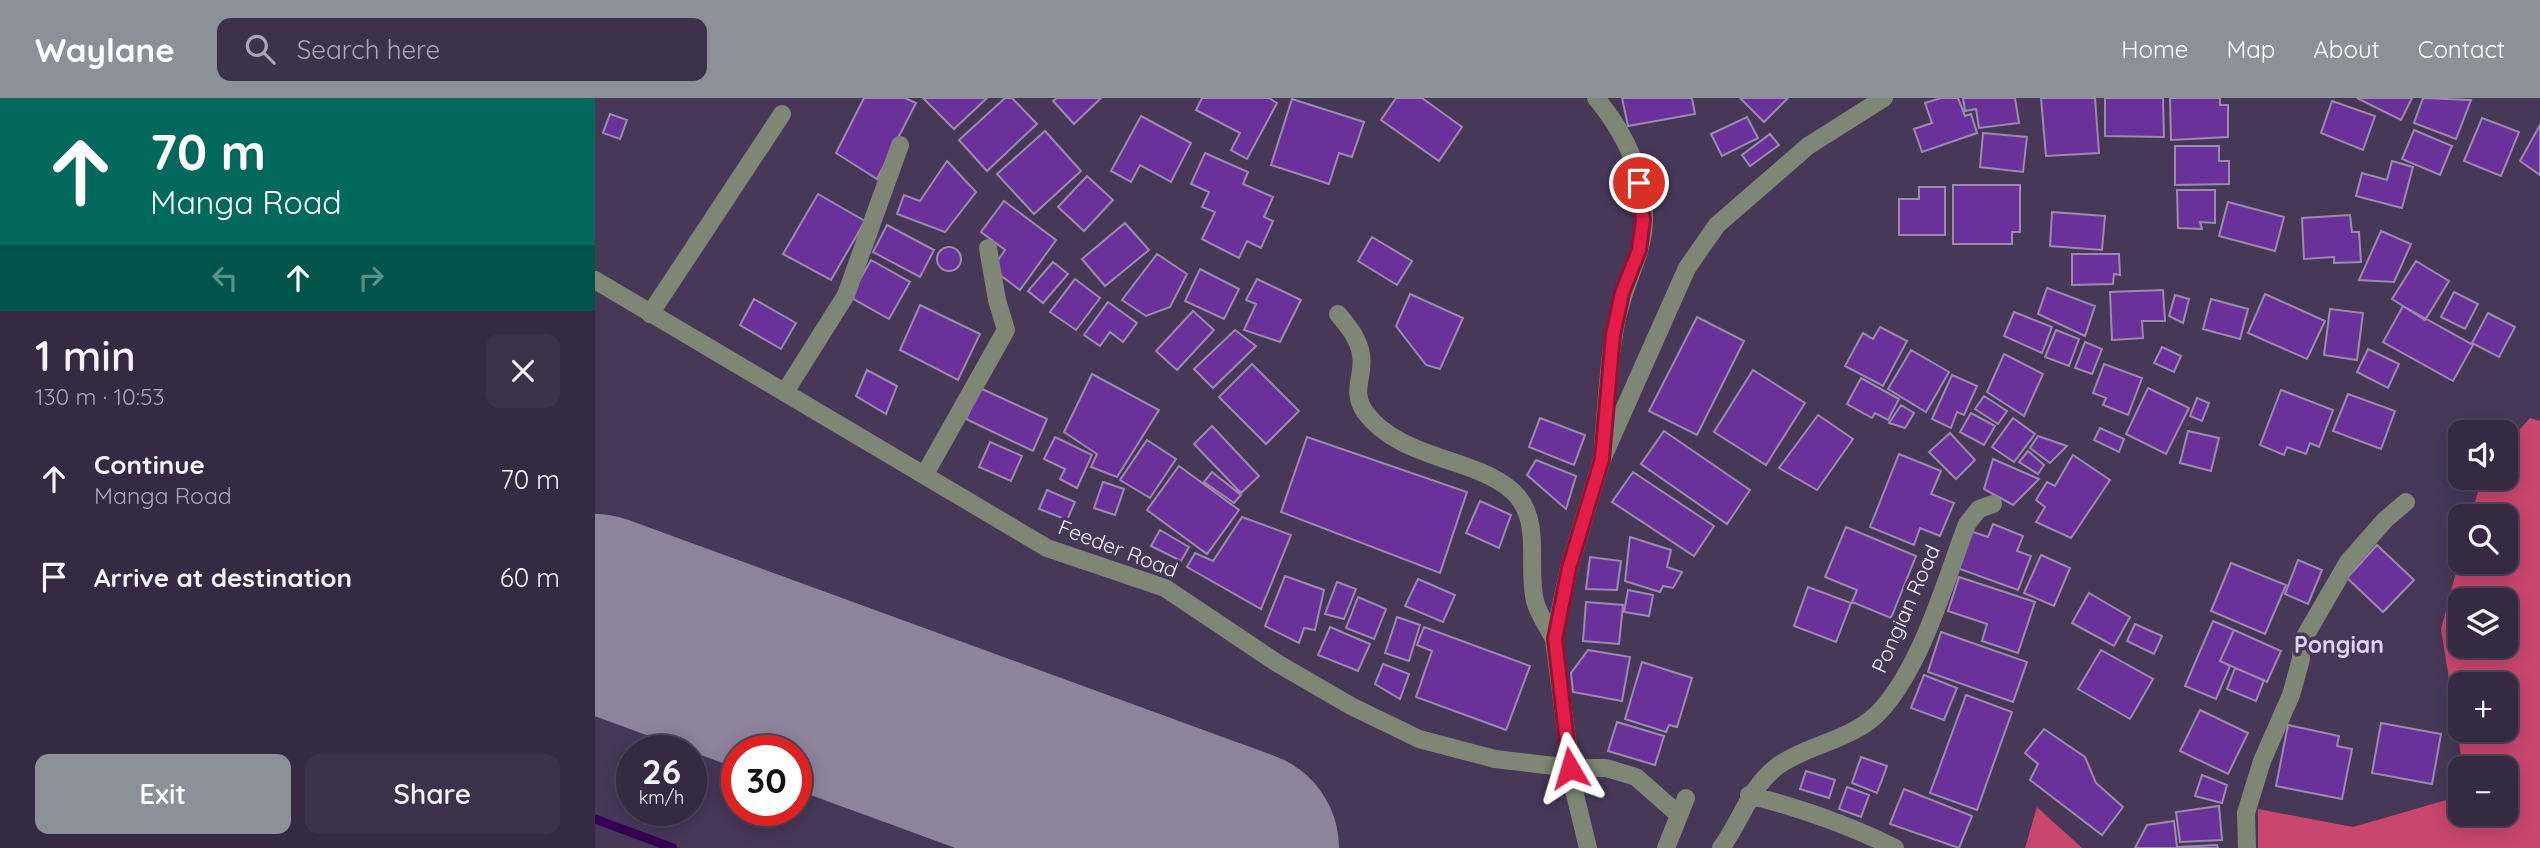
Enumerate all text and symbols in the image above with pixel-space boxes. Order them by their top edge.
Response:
search box [217,18,707,81]
text: Waylane [35,29,175,70]
icon: search [241,30,279,68]
text: Search here [297,33,440,66]
text: Home [2121,34,2188,64]
text: Map [2226,34,2275,64]
text: About [2313,34,2380,64]
text: Contact [2418,34,2505,64]
text: 70 m [150,121,266,182]
icon: ahead [35,126,126,217]
pin [1609,153,1669,213]
icon: arrive [1620,164,1658,202]
text: Manga Road [150,182,342,222]
icon: left [206,259,244,297]
icon: ahead [279,259,317,297]
icon: right [352,259,390,297]
text: 1 min [35,329,136,382]
button: close [486,334,560,408]
text: 130 m · 10:53 [35,382,165,411]
map controls [2448,420,2518,826]
button: sound [2448,420,2518,490]
text: Continue [94,448,205,481]
icon: ahead [35,460,73,498]
text: 70 m [500,463,560,496]
text: Manga Road [94,481,232,510]
button: search [2448,504,2518,574]
street label: Feeder Road [1055,513,1182,583]
street label: Pongian Road [1865,541,1945,677]
icon: arrive [35,558,73,596]
text: Arrive at destination [94,561,352,594]
text: 60 m [500,561,560,594]
button: layers [2448,588,2518,658]
district label: Pongian [2294,630,2384,659]
button: + [2448,672,2518,742]
position arrow [1533,731,1607,805]
speed limit sign: 30 [721,735,812,826]
text: 26 [642,749,681,793]
button: Exit [35,754,291,834]
button: Share [305,754,560,834]
button: − [2448,756,2518,826]
text: km/h [639,786,684,809]

